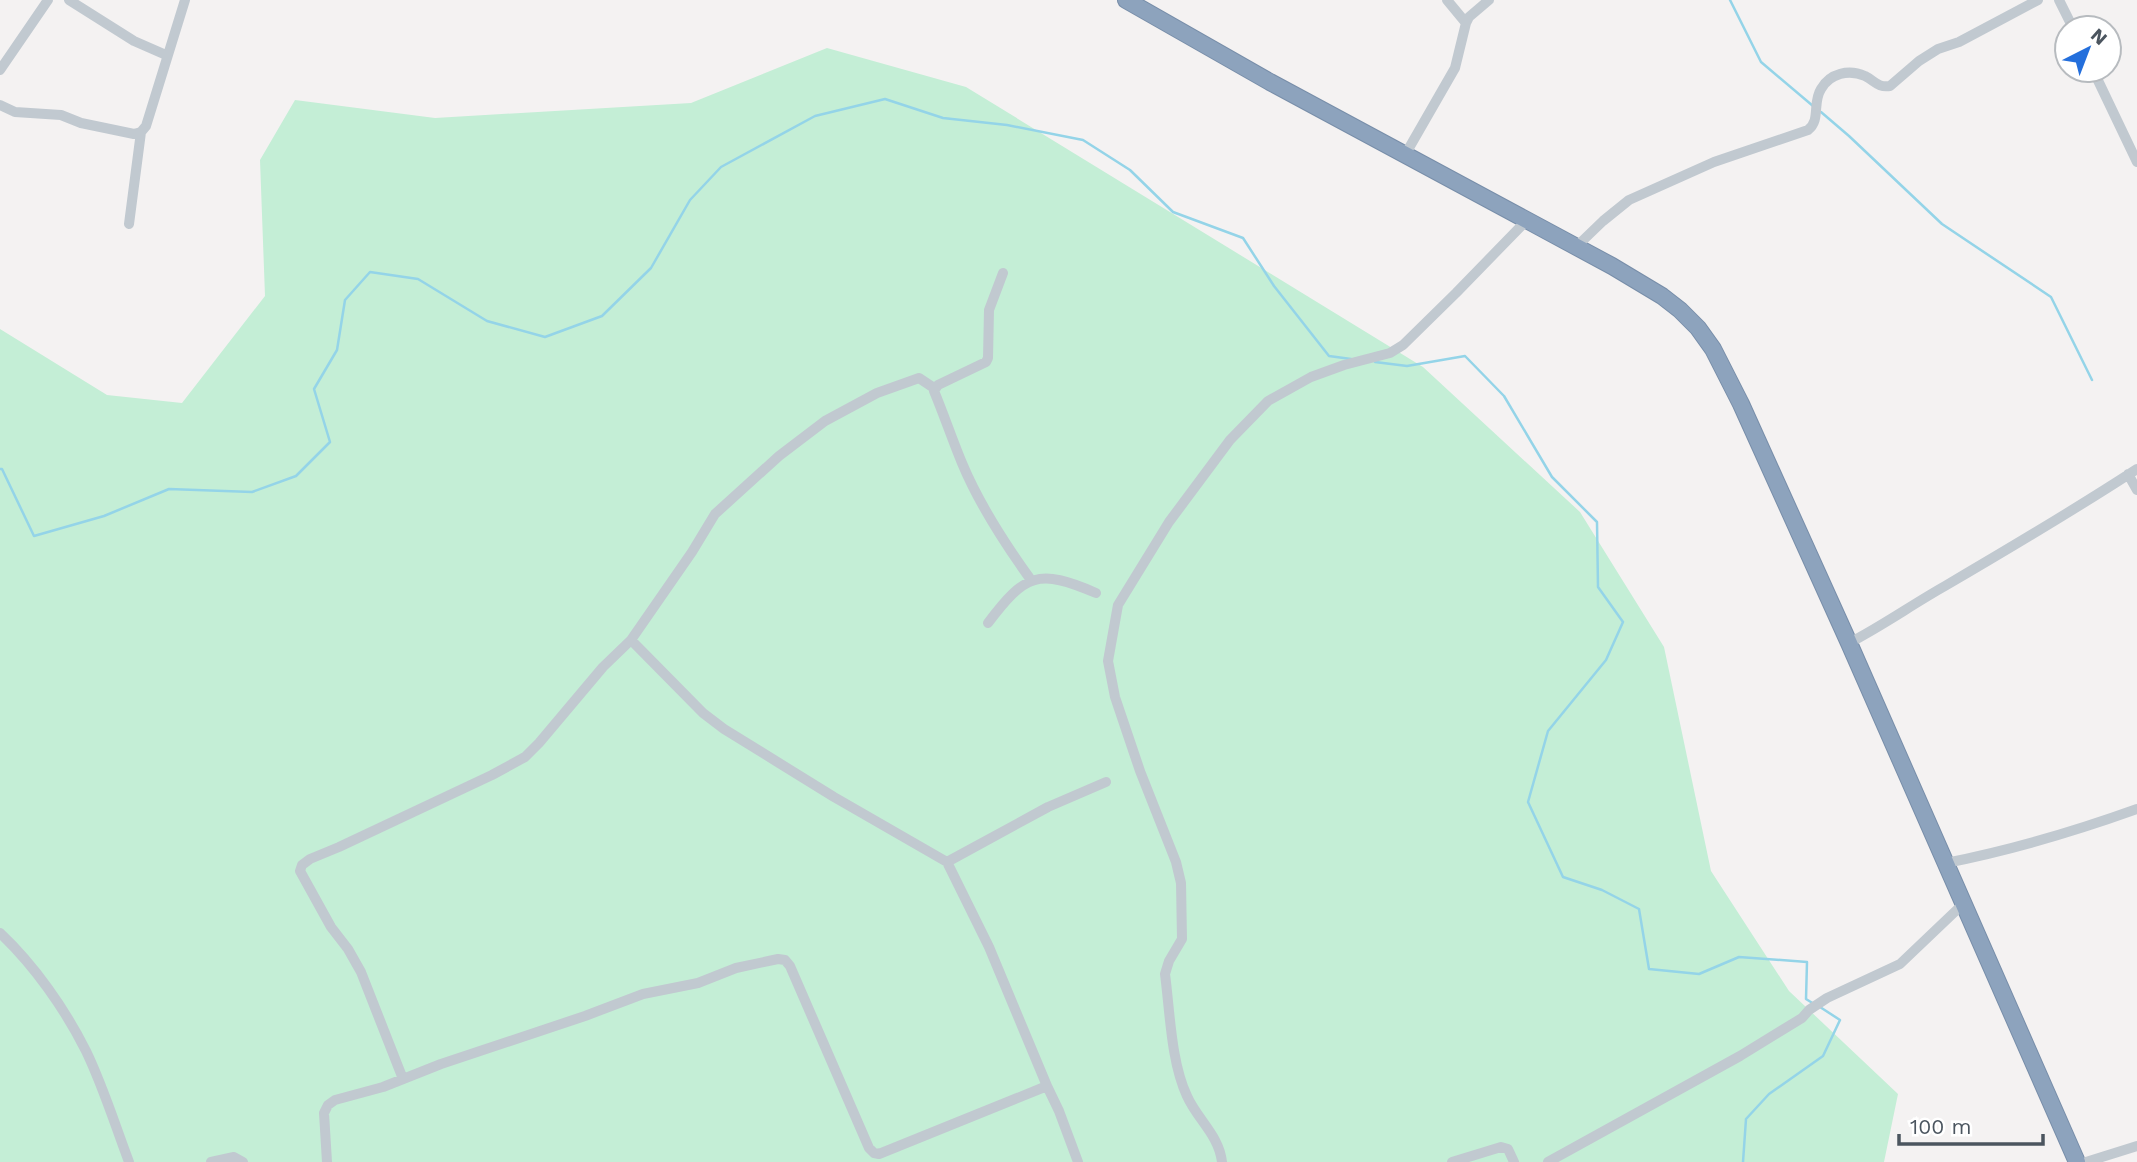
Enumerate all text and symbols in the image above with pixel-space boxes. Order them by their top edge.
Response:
north arrow [2053,14,2123,84]
text: N [2086,23,2112,50]
scale bar [1899,1102,2042,1146]
text: 100 m [1910,1114,1972,1139]

